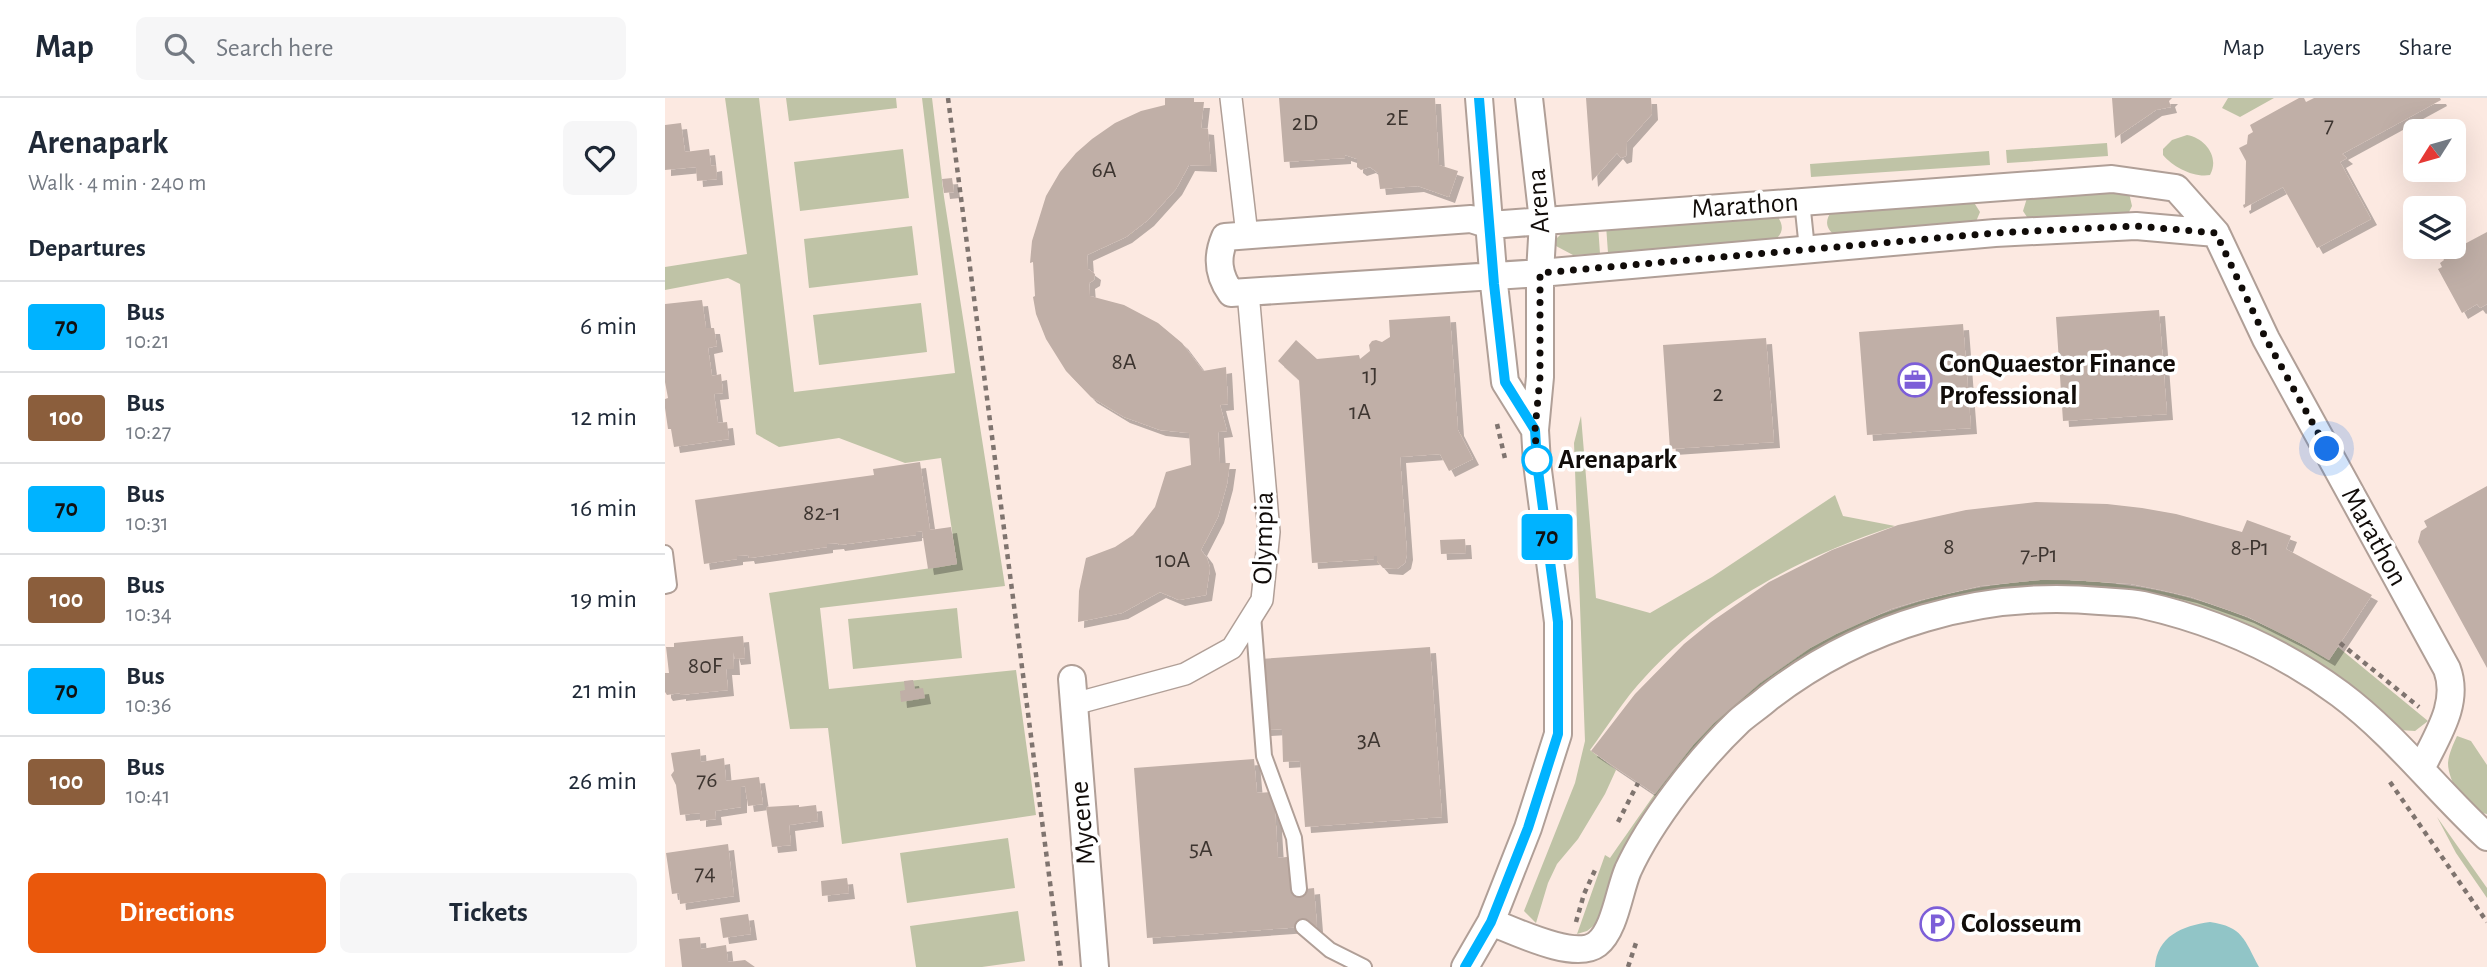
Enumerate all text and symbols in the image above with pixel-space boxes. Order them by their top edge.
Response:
search box [136,17,626,80]
icon: search [160,29,198,67]
text: Map [35,31,94,64]
text: Search here [216,35,334,61]
text: Map [2222,36,2264,60]
text: Layers [2302,36,2361,60]
text: Share [2399,36,2452,60]
house number: 2E [1386,106,1409,130]
house number: 2D [1292,111,1318,135]
house number: 7 [2324,113,2334,137]
north arrow [2403,119,2466,182]
map controls [2403,119,2466,259]
button: heart [563,121,637,195]
text: Arenapark [28,127,168,160]
house number: 6A [1091,158,1117,182]
street label: Arena [1523,167,1555,235]
text: Walk · 4 min · 240 m [28,172,206,195]
street label: Marathon [1690,188,1800,224]
button: layers [2403,196,2466,259]
text: Departures [28,235,146,261]
text: Bus [126,299,165,325]
text: 6 min [580,313,637,339]
text: 70 [55,315,78,339]
text: 10:21 [126,330,170,353]
house number: 8A [1111,350,1137,374]
place label: ConQuaestor Finance Professional [1939,350,2176,410]
office icon: ConQuaestor Finance Professional [1896,361,1934,399]
house number: 1J [1362,364,1378,388]
house number: 2 [1713,382,1724,406]
text: Bus [126,390,165,416]
house number: 1A [1349,400,1371,424]
text: 12 min [571,404,637,430]
text: 100 [50,406,83,430]
text: 10:27 [126,421,171,444]
your location [2309,431,2344,466]
marker: Arenapark [1522,445,1552,475]
place label: Arenapark [1558,446,1677,474]
text: Bus [126,481,165,507]
street label: Marathon [2336,483,2412,591]
street label: Olympia [1249,491,1279,585]
text: 16 min [571,495,637,521]
text: 70 [55,497,78,521]
house number: 82-1 [803,501,841,525]
text: 10:31 [126,512,169,535]
line badge: 70 [1515,514,1579,560]
text: 70 [1536,525,1558,549]
house number: 8 [1943,535,1955,559]
house number: 8-P1 [2231,536,2269,560]
house number: 7-P1 [2020,543,2058,567]
house number: 10A [1156,548,1191,572]
text: Bus [126,572,165,598]
text: 19 min [571,586,637,612]
text: 100 [50,588,83,612]
text: 10:34 [126,603,172,626]
house number: 80F [688,654,723,678]
text: Bus [126,663,165,689]
text: 21 min [571,677,637,703]
text: 70 [55,679,78,703]
text: 10:36 [126,694,172,717]
house number: 3A [1357,728,1381,752]
text: Bus [126,754,165,780]
text: 26 min [568,768,637,794]
house number: 76 [696,768,718,792]
text: 100 [50,770,83,794]
street label: Mycene [1065,780,1101,866]
text: 10:41 [126,785,170,808]
house number: 5A [1189,837,1213,861]
house number: 74 [694,861,716,885]
button: Directions [28,873,326,953]
button: Tickets [340,873,637,953]
parking icon: Colosseum [1918,905,1956,943]
place label: Colosseum [1961,910,2082,938]

